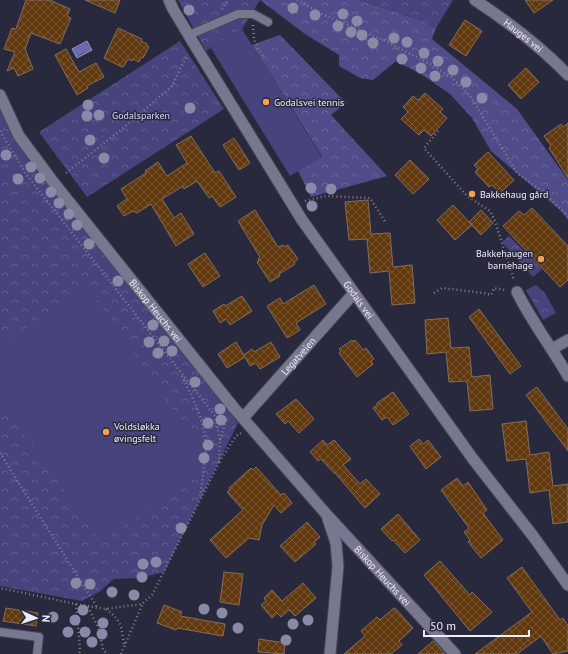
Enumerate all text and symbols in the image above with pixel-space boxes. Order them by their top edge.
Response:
street label: Hauges vei [501,16,546,55]
place label: Godalsvei tennis [274,96,344,109]
marker: Godalsvei tennis [261,97,271,107]
park label: Godalsparken [112,109,170,122]
place label: Bakkehaug gård [480,188,548,201]
marker: Bakkehaug gård [467,189,477,199]
place label: Bakkehaugen barnehage [476,247,533,272]
marker: Bakkehaugen barnehage [536,254,546,264]
street label: Biskop Heuchs vei [127,276,185,345]
street label: Godals vei [341,278,377,321]
street label: Legatveien [278,334,318,378]
place label: Voldsløkka øvingsfelt [113,420,160,445]
marker: Voldsløkka øvingsfelt [101,427,111,437]
street label: Biskop Heuchs vei [352,543,414,608]
north arrow [16,598,56,638]
scale bar [424,612,529,638]
text: N [39,615,53,623]
text: 50 m [430,618,456,633]

